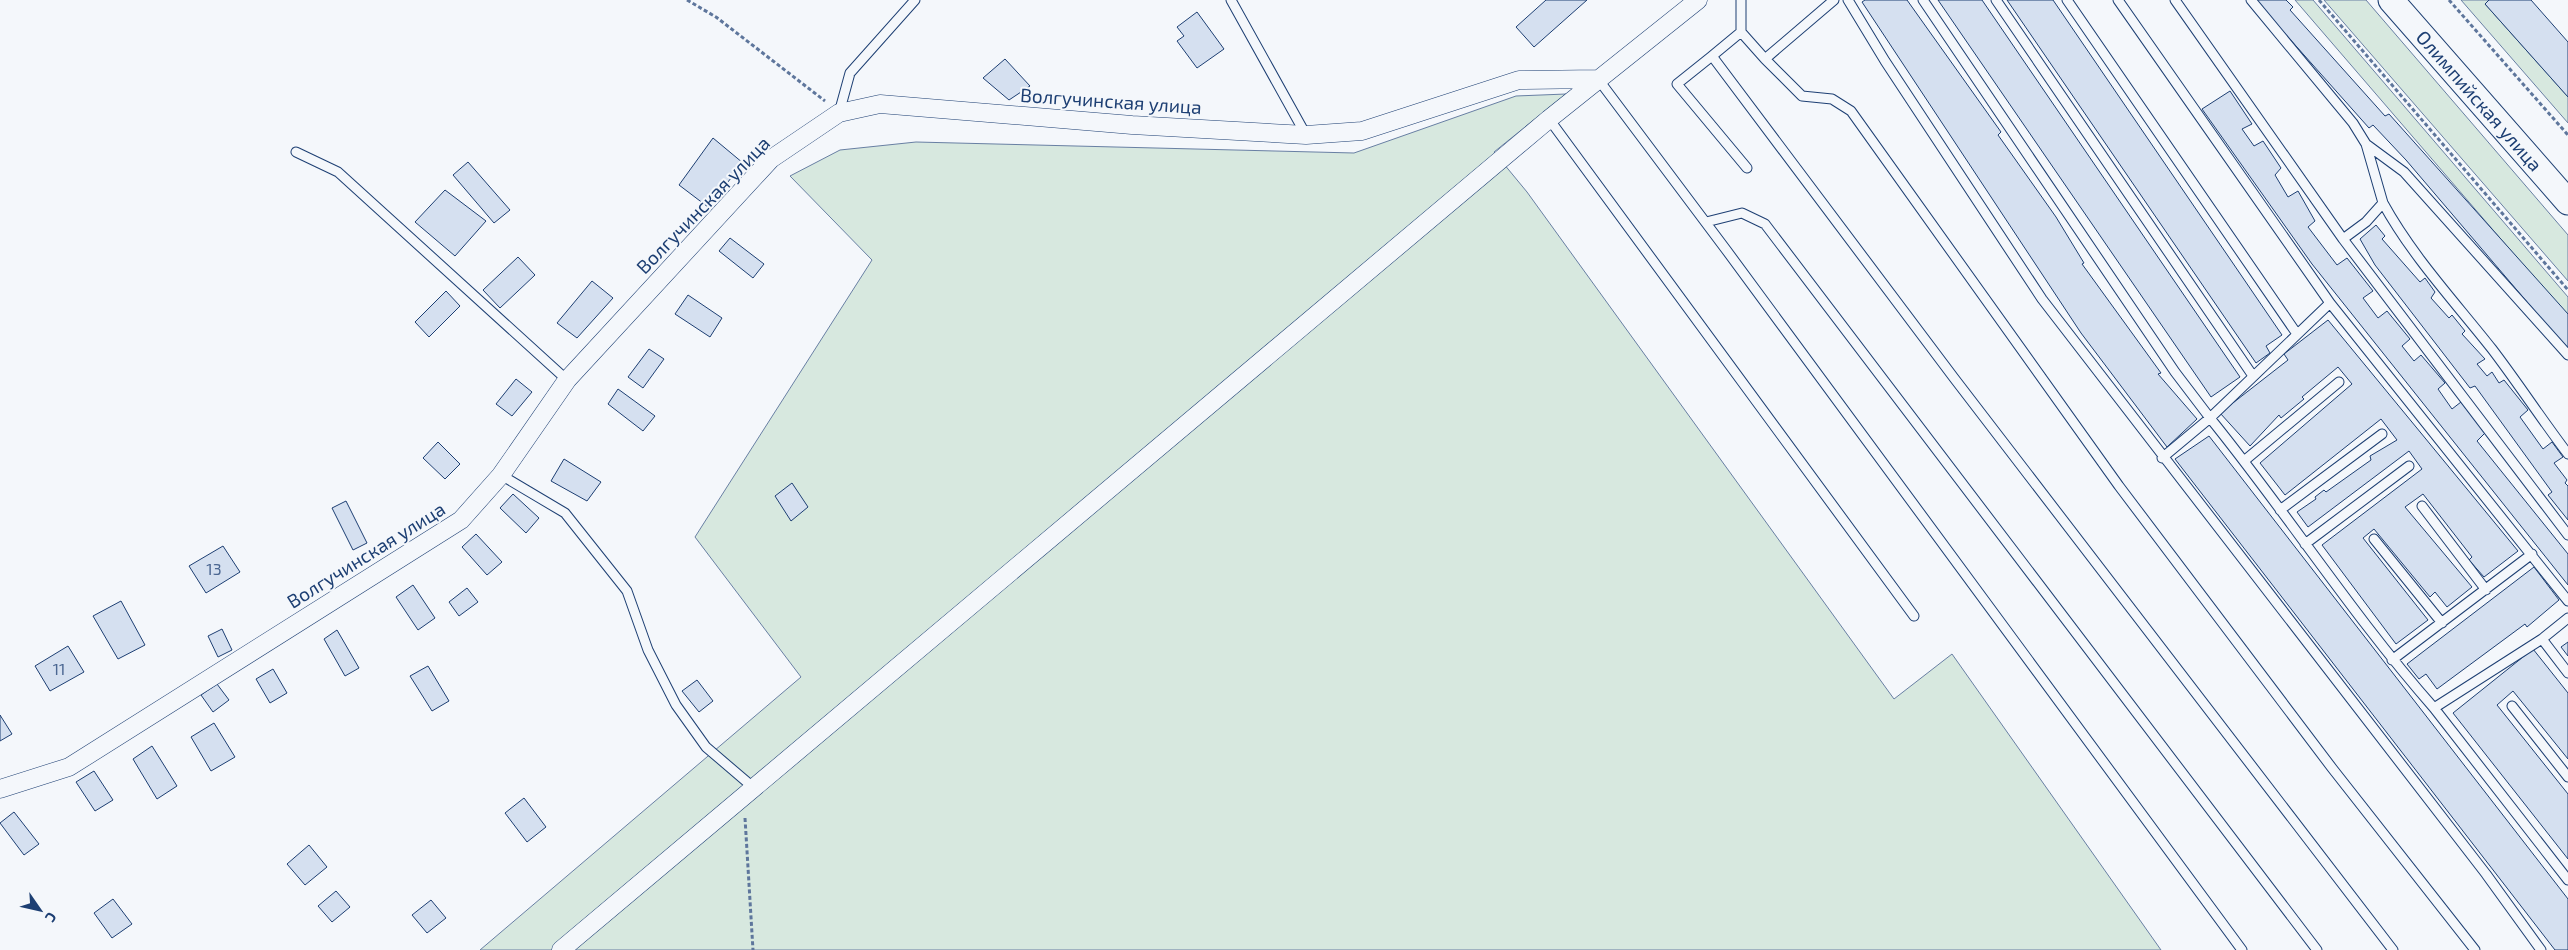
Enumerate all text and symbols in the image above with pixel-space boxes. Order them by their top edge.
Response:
street label: Олимпийская улица [2412,25,2548,176]
street label: Волгучинская улица [1019,83,1203,119]
street label: Волгучинская улица [631,131,775,279]
street label: Волгучинская улица [282,497,450,613]
house number: 13 [206,559,222,578]
house number: 11 [53,659,65,678]
north arrow [15,885,65,935]
text: С [42,909,61,926]

